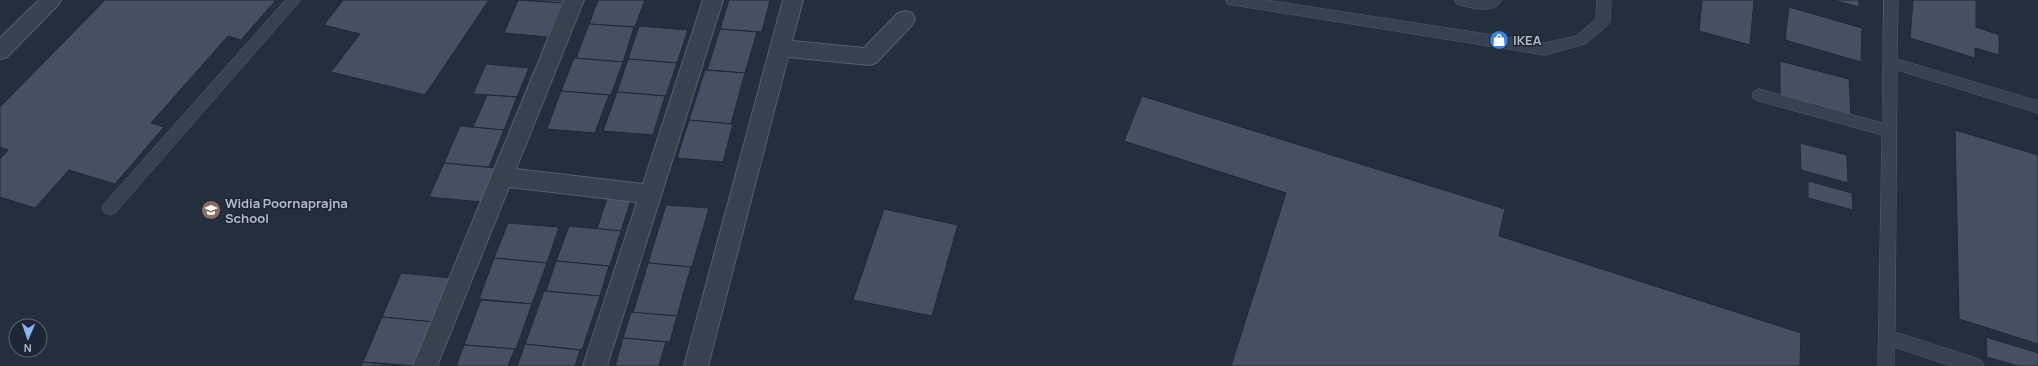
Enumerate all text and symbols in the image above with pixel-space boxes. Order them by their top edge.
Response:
shop icon: IKEA [1488,29,1510,51]
place label: IKEA [1513,31,1542,49]
place label: Widia Poornaprajna School [225,194,348,227]
school or university icon: Widia Poornaprajna School [200,199,222,221]
north arrow [8,318,48,358]
text: N [23,341,32,356]

